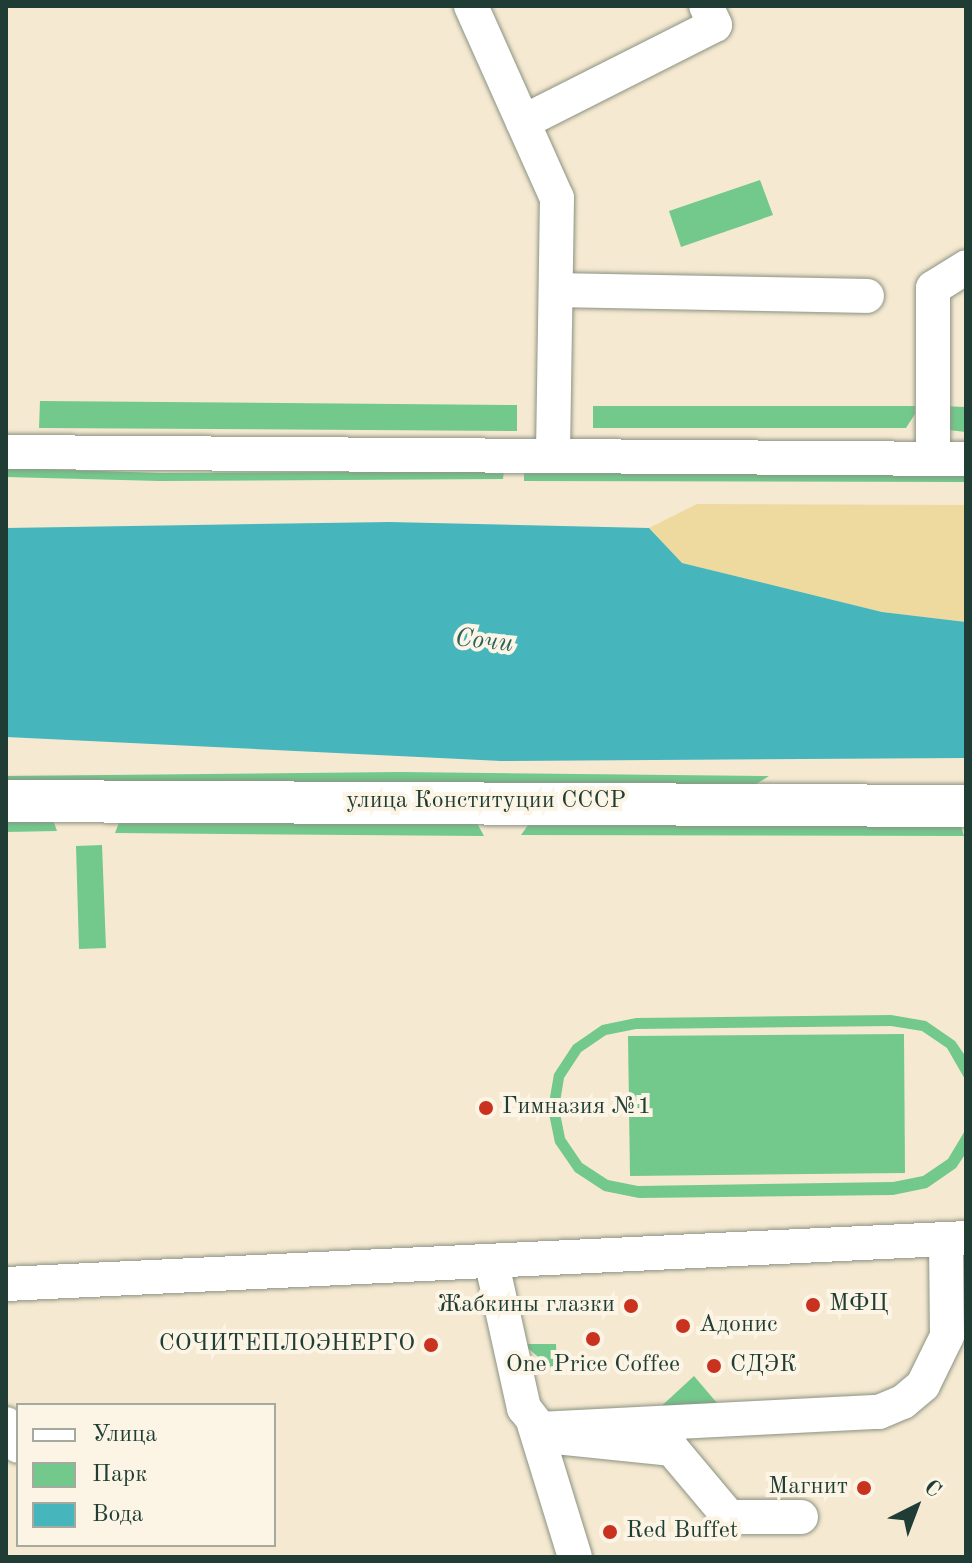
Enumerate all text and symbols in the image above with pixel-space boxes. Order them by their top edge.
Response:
water label: Сочи [453,623,515,661]
street label: улица Конституции СССР [346,788,626,816]
place label: Гимназия №1 [502,1094,651,1122]
marker: Гимназия №1 [477,1099,495,1117]
place label: МФЦ [829,1291,888,1319]
place label: Жабкины глазки [437,1292,615,1320]
marker: МФЦ [804,1296,822,1314]
marker: Жабкины глазки [622,1297,640,1315]
place label: Адонис [699,1312,778,1340]
marker: Адонис [674,1317,692,1335]
marker: One Price Coffee [584,1330,602,1348]
place label: СОЧИТЕПЛОЭНЕРГО [159,1331,415,1359]
marker: СОЧИТЕПЛОЭНЕРГО [422,1336,440,1354]
place label: One Price Coffee [506,1352,680,1380]
place label: СДЭК [730,1352,797,1380]
marker: СДЭК [705,1357,723,1375]
legend [16,1403,276,1547]
text: Улица [92,1423,157,1447]
text: Парк [92,1463,147,1487]
north arrow [876,1467,956,1547]
place label: Магнит [768,1474,848,1502]
text: С [919,1476,945,1502]
marker: Магнит [855,1479,873,1497]
text: Вода [92,1503,143,1527]
place label: Red Buffet [626,1518,738,1546]
marker: Red Buffet [601,1523,619,1541]

